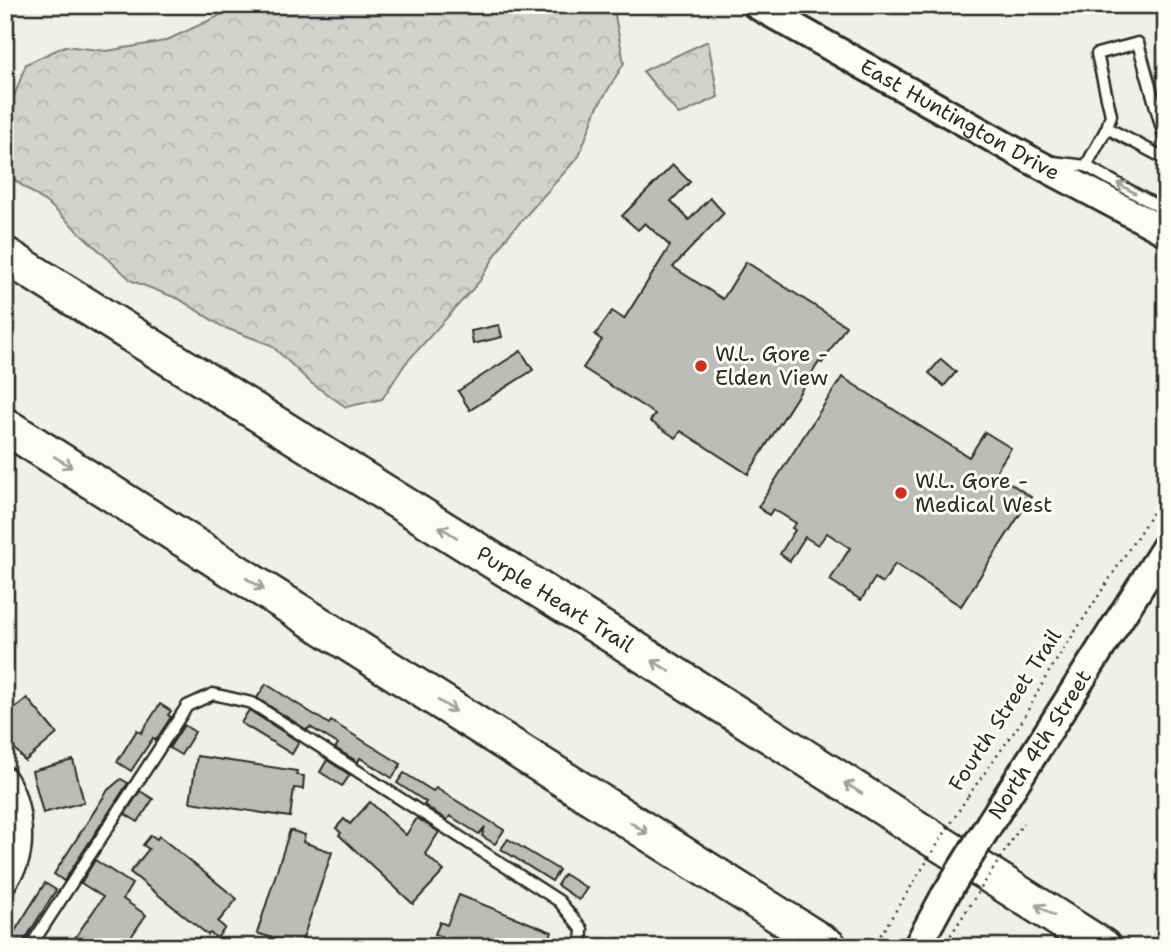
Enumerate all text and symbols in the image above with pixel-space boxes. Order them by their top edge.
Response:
street label: East Huntington Drive [855,53,1065,187]
one-way arrow [1116,181,1136,195]
place label: W.L. Gore - Elden View [715,340,828,392]
marker: W.L. Gore - Elden View [693,358,709,374]
one-way arrow [53,455,72,470]
place label: W.L. Gore - Medical West [915,467,1052,519]
marker: W.L. Gore - Medical West [893,485,909,501]
one-way arrow [438,525,458,539]
street label: Purple Heart Trail [471,540,640,659]
one-way arrow [245,577,264,592]
street label: Fourth Street Trail [942,623,1068,796]
one-way arrow [652,659,671,674]
street label: North 4th Street [982,664,1098,825]
one-way arrow [437,699,456,714]
one-way arrow [844,781,864,795]
one-way arrow [629,821,648,836]
one-way arrow [1036,903,1056,917]

